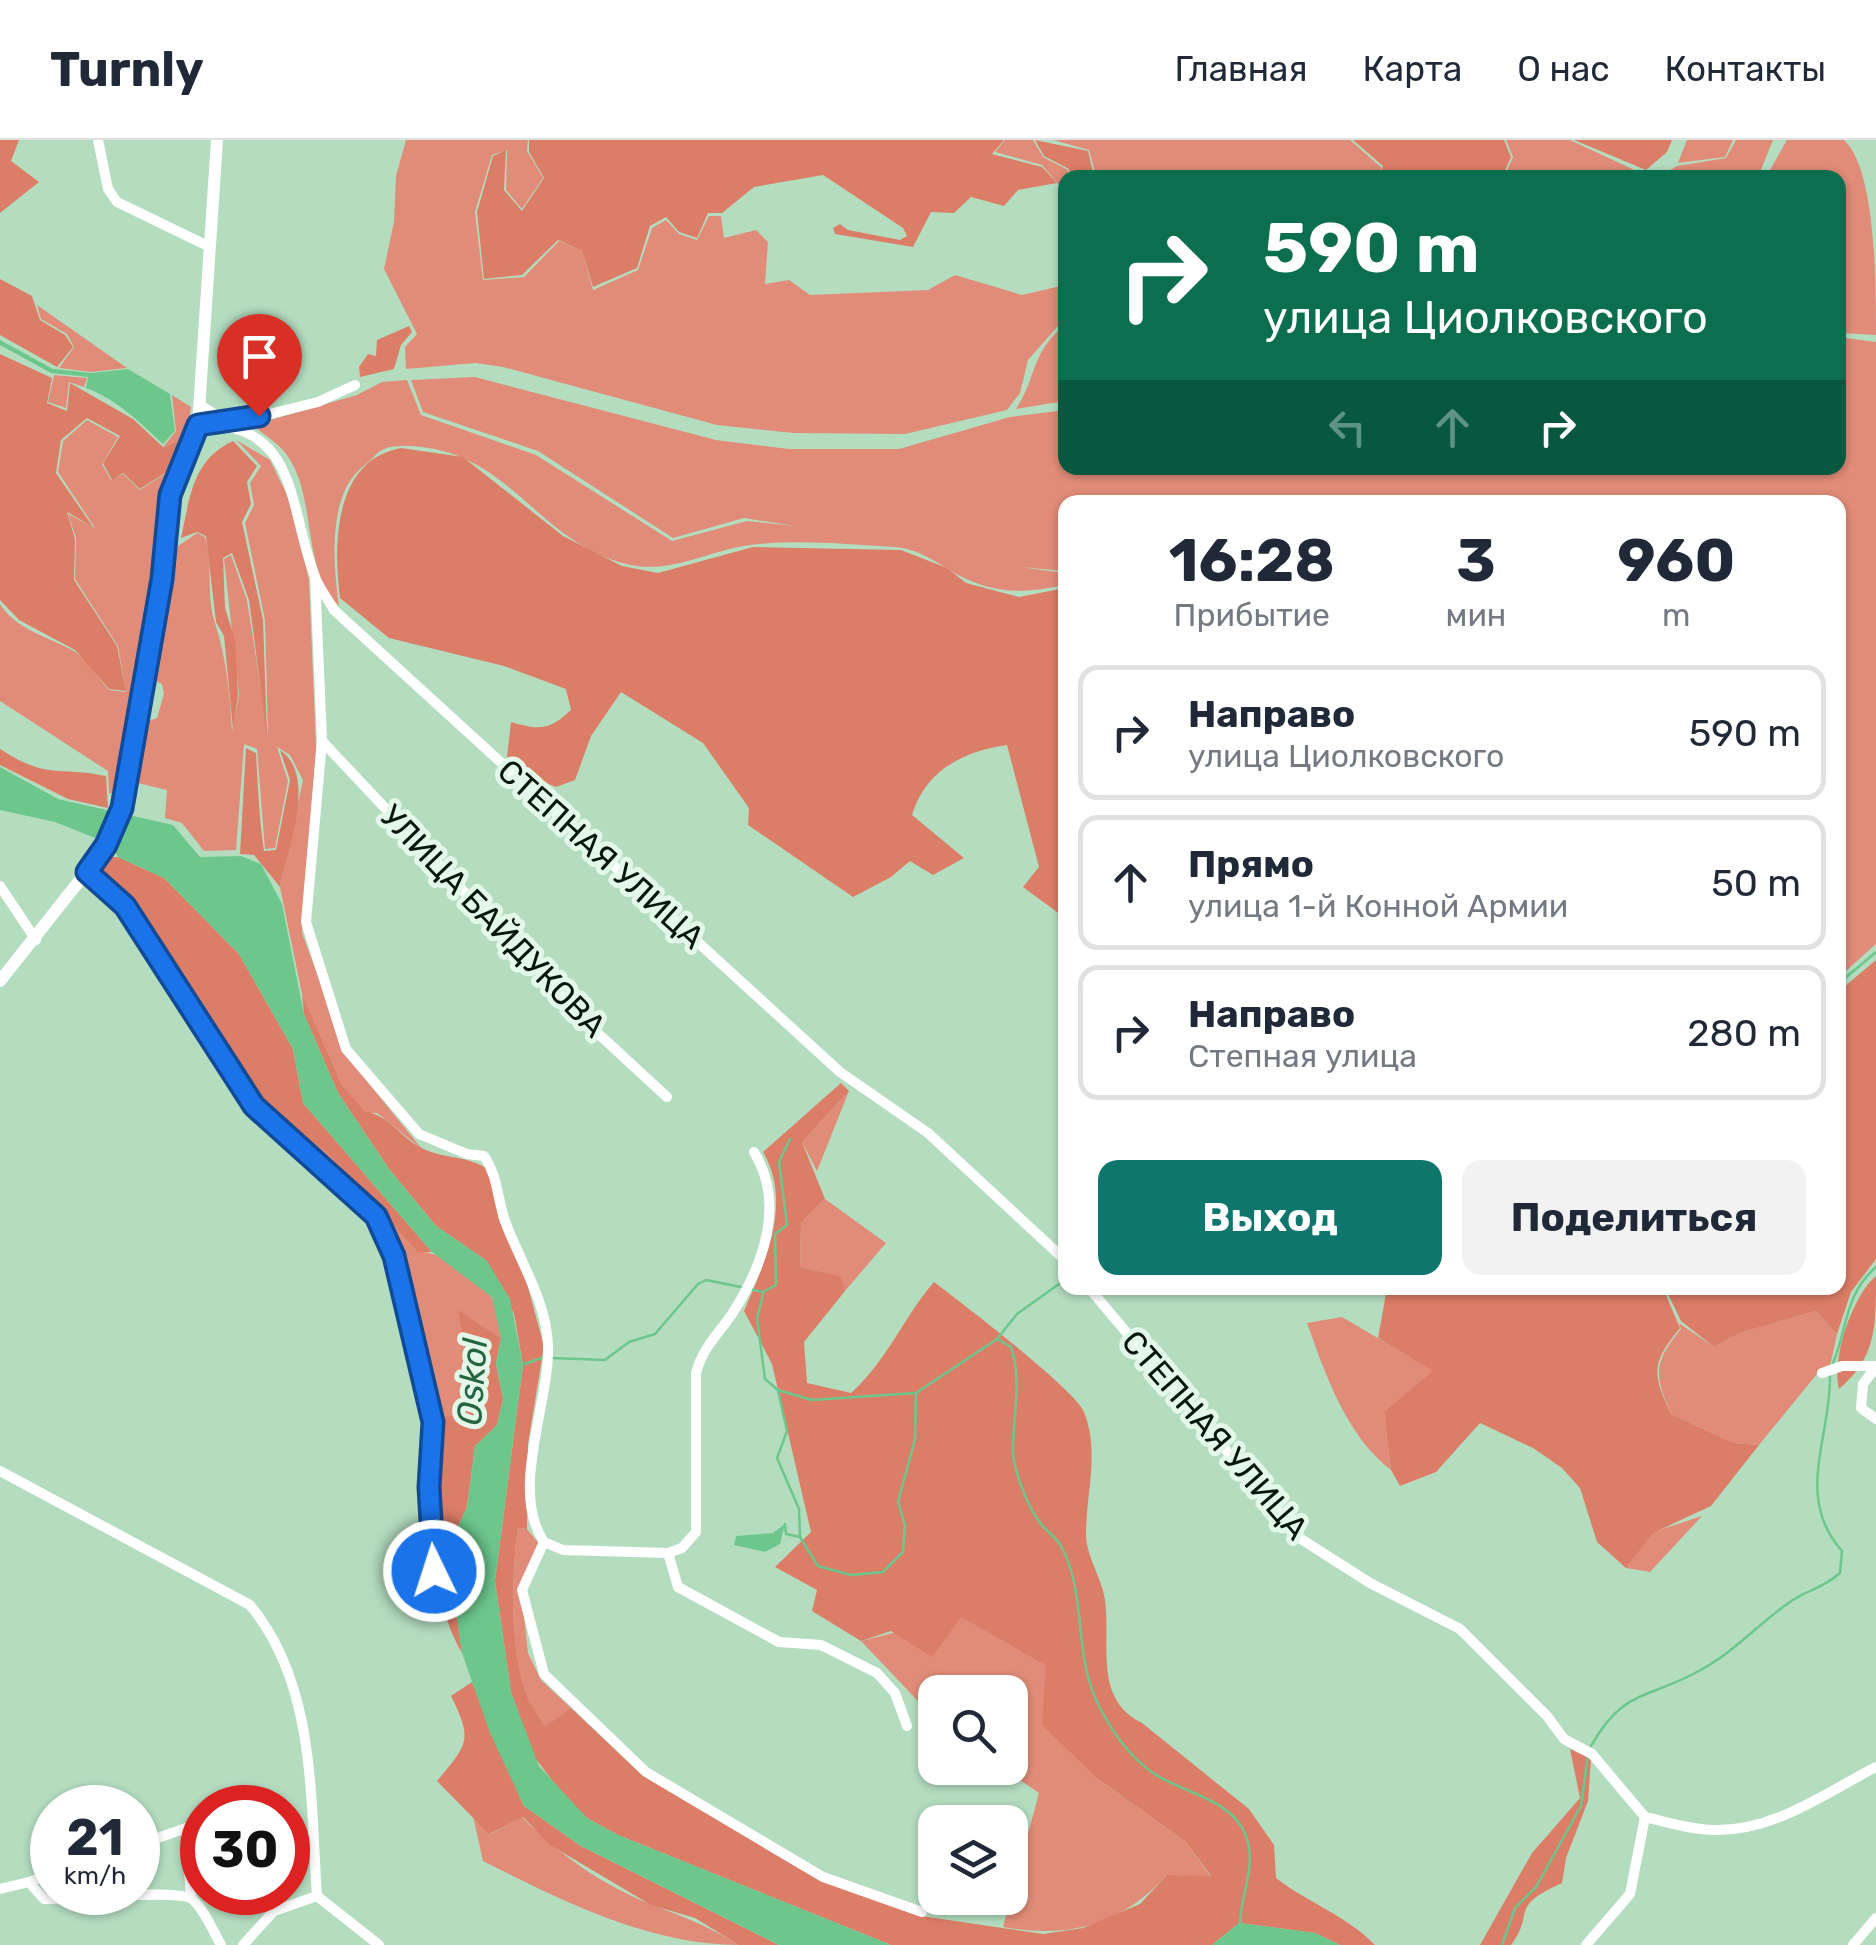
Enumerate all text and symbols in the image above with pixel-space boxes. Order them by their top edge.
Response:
text: Turnly [50,41,204,98]
text: Главная [1174,48,1307,90]
text: Карта [1362,48,1462,90]
text: О нас [1517,48,1610,90]
text: Контакты [1665,48,1826,90]
text: 590 m [1263,207,1480,290]
icon: right [1098,210,1228,340]
text: улица Циолковского [1263,291,1708,344]
pin [217,314,302,417]
icon: arrive [232,329,287,384]
icon: left [1320,400,1375,455]
icon: ahead [1425,400,1480,455]
icon: right [1530,400,1585,455]
text: 16:28 [1169,525,1335,596]
text: 3 [1456,525,1496,596]
text: 960 [1617,525,1735,596]
text: Прибытие [1174,596,1330,634]
text: мин [1446,596,1506,634]
text: m [1662,596,1690,634]
text: Направо [1188,691,1355,737]
icon: right [1103,705,1158,760]
text: 590 m [1689,710,1801,756]
text: улица Циолковского [1188,737,1504,775]
street label: СТЕПНАЯ УЛИЦА [490,751,712,957]
street label: УЛИЦА БАЙДУКОВА [372,797,614,1045]
text: Прямо [1188,841,1314,887]
icon: ahead [1103,855,1158,910]
text: 50 m [1711,860,1801,906]
text: улица 1-й Конной Армии [1188,887,1568,925]
text: Направо [1188,991,1355,1037]
icon: right [1103,1005,1158,1060]
text: 280 m [1687,1010,1801,1056]
text: Степная улица [1188,1037,1417,1075]
button: Выход [1098,1160,1442,1275]
button: Поделиться [1462,1160,1806,1275]
street label: СТЕПНАЯ УЛИЦА [1114,1323,1316,1547]
water label: Oskol [448,1337,496,1427]
position arrow [382,1519,486,1623]
map controls [918,1675,1028,1915]
button: search [918,1675,1028,1785]
speed limit sign: 30 [180,1785,310,1915]
button: layers [918,1805,1028,1915]
text: 21 [66,1808,124,1868]
text: km/h [64,1861,126,1890]

